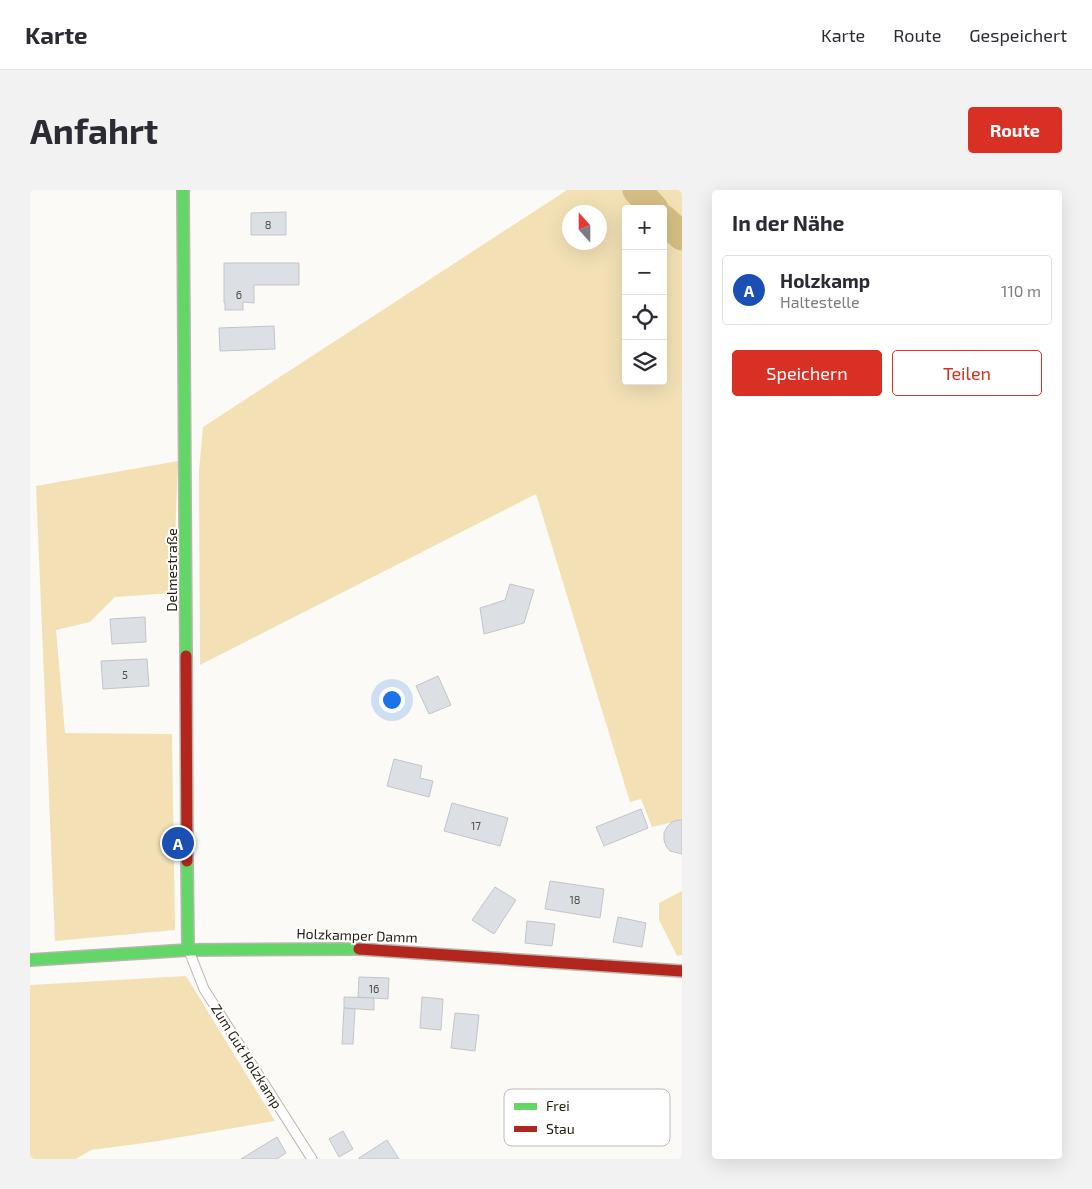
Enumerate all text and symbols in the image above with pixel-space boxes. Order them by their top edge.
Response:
text: Karte [25,20,88,49]
text: Karte [821,24,865,46]
text: Route [893,24,941,46]
text: Gespeichert [969,24,1067,46]
button: Route [968,107,1062,153]
text: Anfahrt [30,109,158,151]
north arrow [562,205,607,250]
map controls [622,205,667,385]
button: + [622,205,667,250]
text: In der Nähe [732,210,844,235]
house number: 8 [265,218,271,231]
button: − [622,250,667,295]
text: Holzkamp [780,269,870,292]
text: A [744,281,754,300]
text: 110 m [1001,281,1041,300]
house number: 6 [236,288,242,301]
text: Haltestelle [780,292,860,311]
button: locate [622,295,667,340]
button: layers [622,340,667,385]
button: Speichern [732,350,882,396]
button: Teilen [892,350,1042,396]
street label: Delmestraße [163,528,180,612]
house number: 5 [122,668,128,681]
your location [379,687,405,713]
house number: 17 [471,819,481,832]
pin: A [162,824,194,862]
house number: 18 [569,893,581,906]
street label: Holzkamper Damm [296,924,418,946]
house number: 16 [369,982,379,995]
street label: Zum Gut Holzkamp [208,1000,286,1112]
legend [504,1089,670,1146]
text: Frei [546,1097,570,1114]
text: Stau [546,1120,575,1137]

